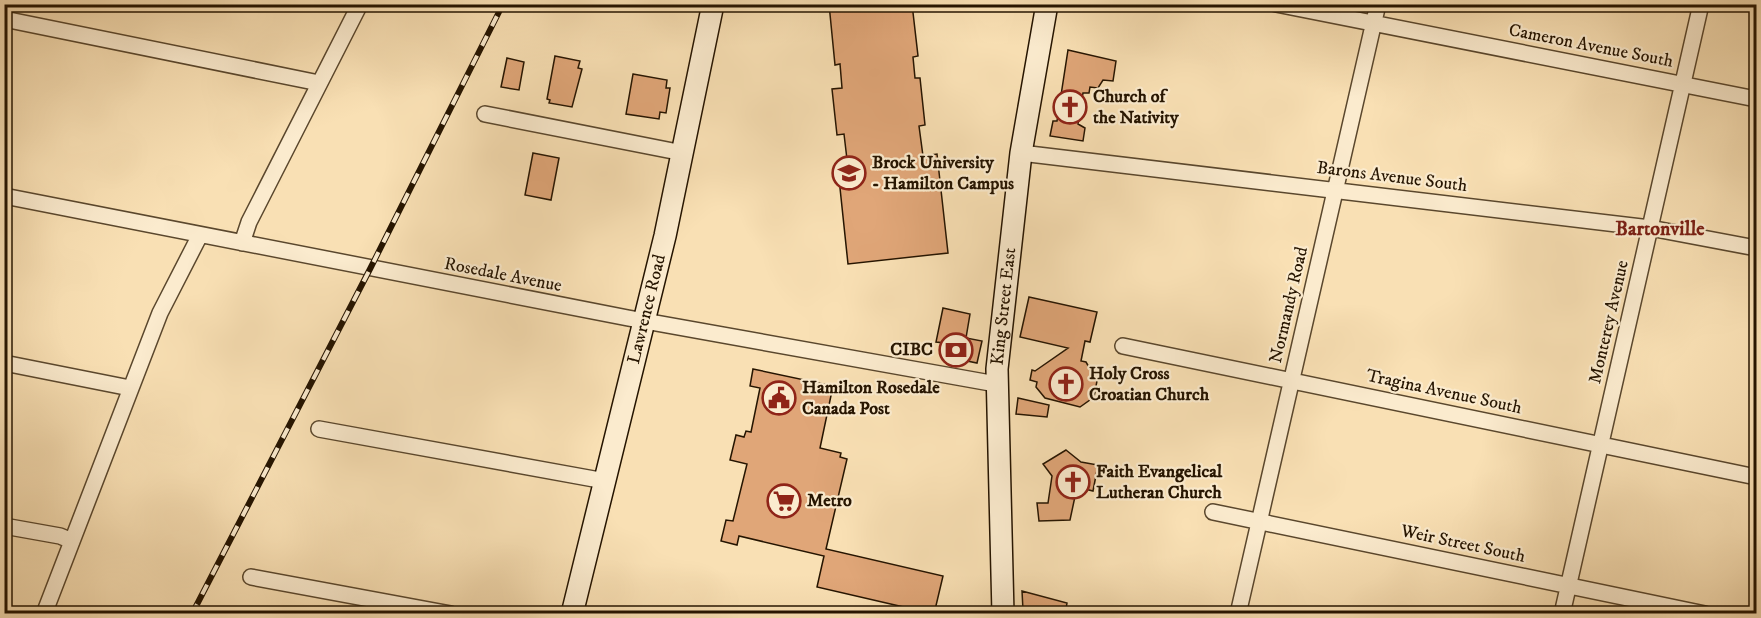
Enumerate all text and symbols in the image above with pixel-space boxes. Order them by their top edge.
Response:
street label: Cameron Avenue South [1507,19,1676,73]
place label: Church of the Nativity [1093,86,1179,129]
church icon: Church of the Nativity [1052,89,1088,125]
place label: Brock University - Hamilton Campus [872,152,1014,195]
school or university icon: Brock University - Hamilton Campus [831,155,867,191]
street label: Barons Avenue South [1315,157,1469,197]
district label: Bartonville [1615,217,1705,242]
street label: Normandy Road [1265,245,1313,365]
street label: King Street East [987,246,1021,366]
street label: Lawrence Road [623,252,671,366]
street label: Rosedale Avenue [442,253,564,297]
street label: Monterey Avenue [1584,258,1634,386]
bank icon: CIBC [938,332,974,368]
place label: CIBC [890,339,933,361]
place label: Holy Cross Croatian Church [1089,363,1210,406]
street label: Tragina Avenue South [1364,365,1524,419]
church icon: Holy Cross Croatian Church [1048,366,1084,402]
place label: Hamilton Rosedale Canada Post [802,377,940,420]
public building icon: Hamilton Rosedale Canada Post [761,380,797,416]
place label: Faith Evangelical Lutheran Church [1096,461,1223,504]
church icon: Faith Evangelical Lutheran Church [1055,464,1091,500]
supermarket icon: Metro [766,483,802,519]
place label: Metro [807,490,852,512]
street label: Weir Street South [1398,520,1528,568]

